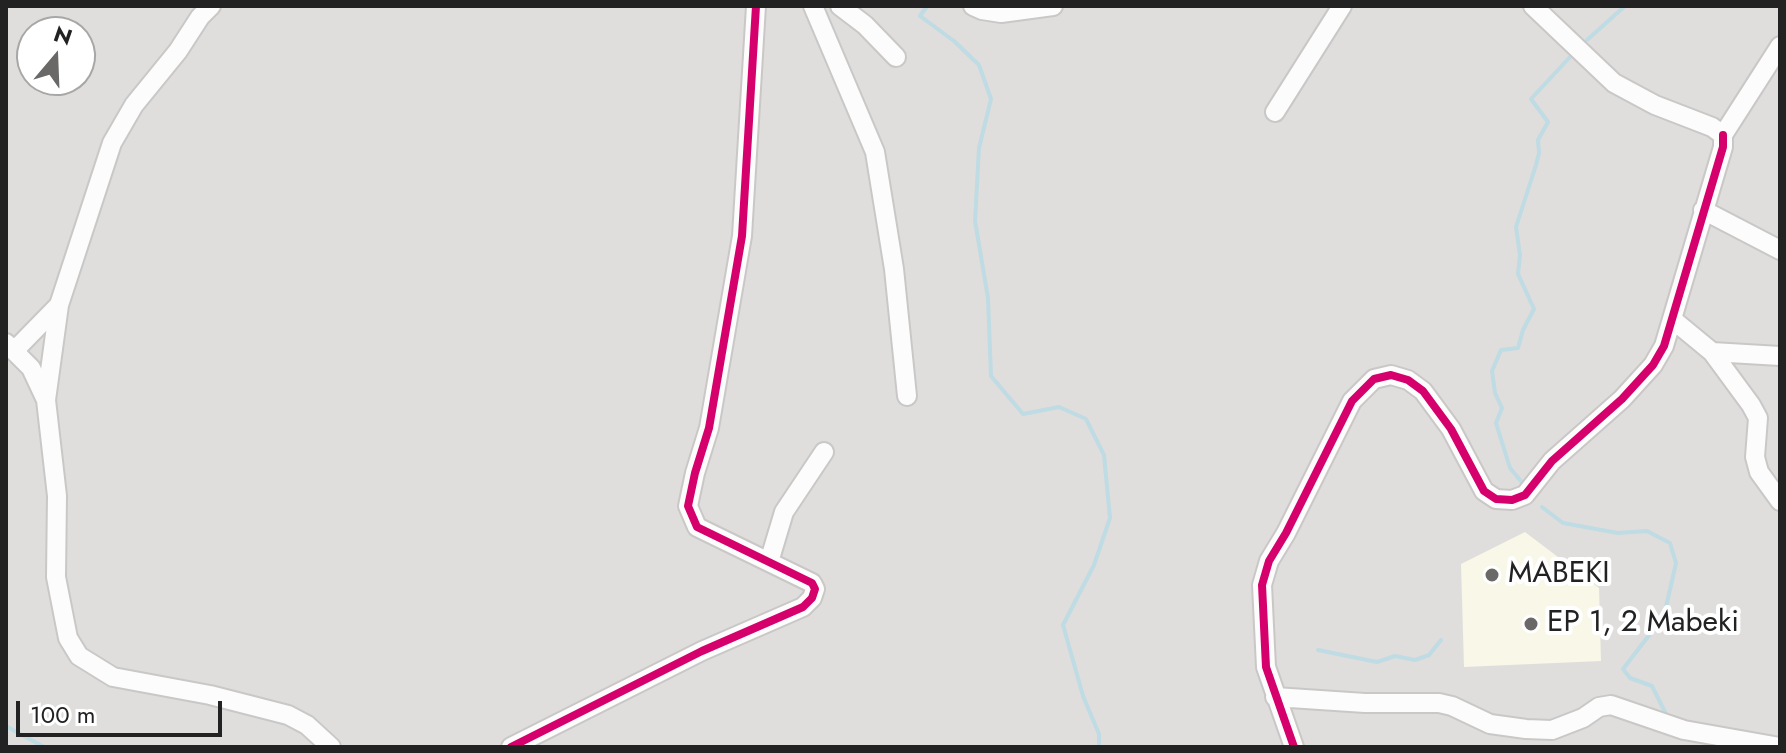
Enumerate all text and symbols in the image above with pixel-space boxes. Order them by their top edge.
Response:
north arrow [16,16,96,96]
text: N [50,17,77,53]
place label: MABEKI [1508,557,1610,593]
marker: MABEKI [1483,566,1501,584]
place label: EP 1, 2 Mabeki [1547,606,1739,642]
marker: EP 1, 2 Mabeki [1522,615,1540,633]
scale bar [20,685,226,735]
text: 100 m [30,697,96,732]

